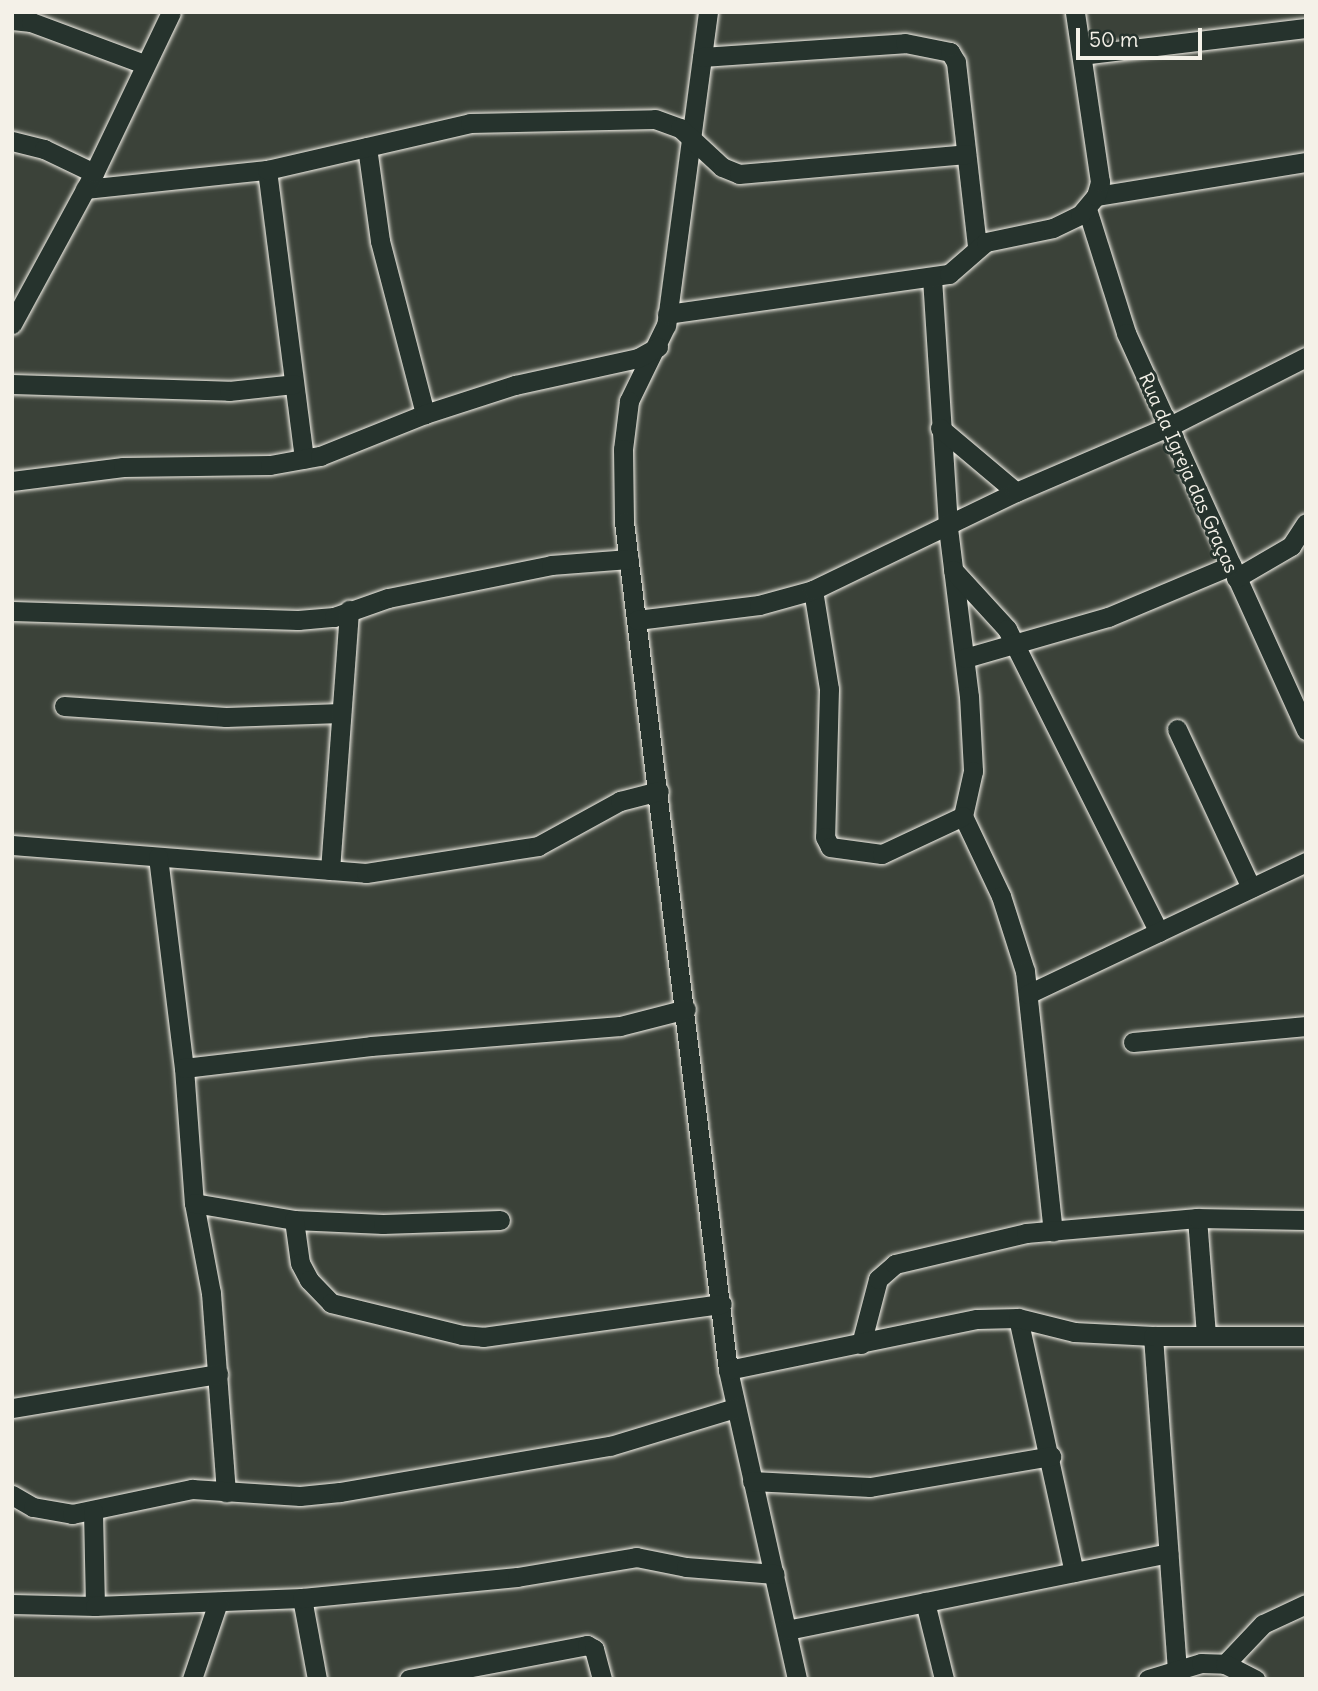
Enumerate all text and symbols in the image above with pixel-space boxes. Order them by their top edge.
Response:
scale bar [1080,14,1206,58]
text: 50 m [1089,26,1138,53]
street label: Rua da Igreja das Graças [1134,369,1242,577]

